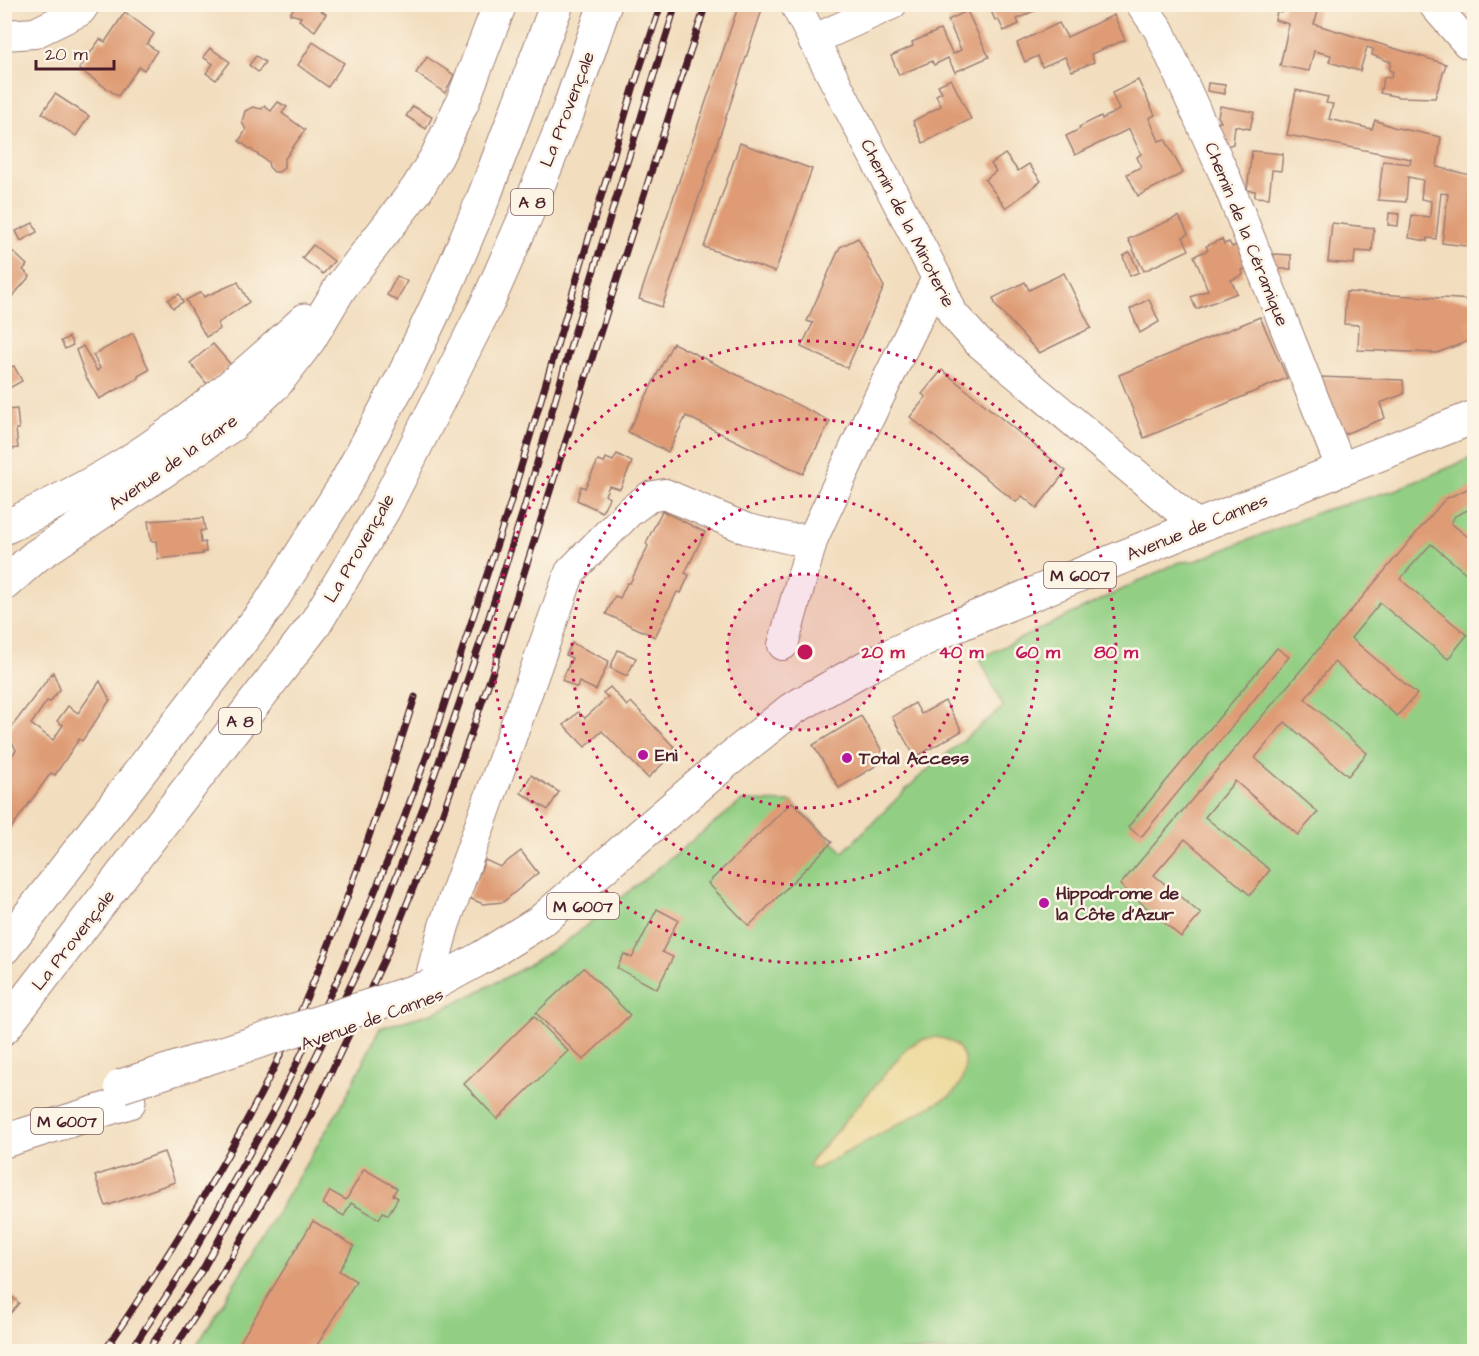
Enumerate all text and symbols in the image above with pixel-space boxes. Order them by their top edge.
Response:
scale bar [36,33,114,71]
text: 20 m [45,42,88,67]
street label: La Provençale [534,48,601,170]
street label: Chemin de la Minoterie [854,135,961,312]
street label: Chemin de la Céramique [1198,139,1295,330]
road number: A 8 [511,189,553,215]
street label: Avenue de la Gare [104,408,243,516]
street label: Avenue de Cannes [1123,488,1272,567]
street label: La Provençale [318,489,401,607]
road number: M 6007 [1044,562,1116,588]
text: 20 m [861,640,905,665]
text: 40 m [939,640,984,665]
text: 60 m [1016,640,1061,665]
text: 80 m [1094,640,1139,665]
centre of rings [795,642,815,662]
road number: A 8 [219,708,261,734]
place label: Eni [655,743,678,768]
place label: Total Access [858,746,969,771]
marker: Eni [636,748,650,762]
marker: Total Access [840,751,854,765]
place label: Hippodrome de la Côte d'Azur [1056,881,1179,927]
street label: La Provençale [26,885,121,996]
road number: M 6007 [547,893,619,919]
marker: Hippodrome de la Côte d'Azur [1037,896,1051,910]
street label: Avenue de Cannes [297,982,447,1057]
road number: M 6007 [31,1108,103,1134]

